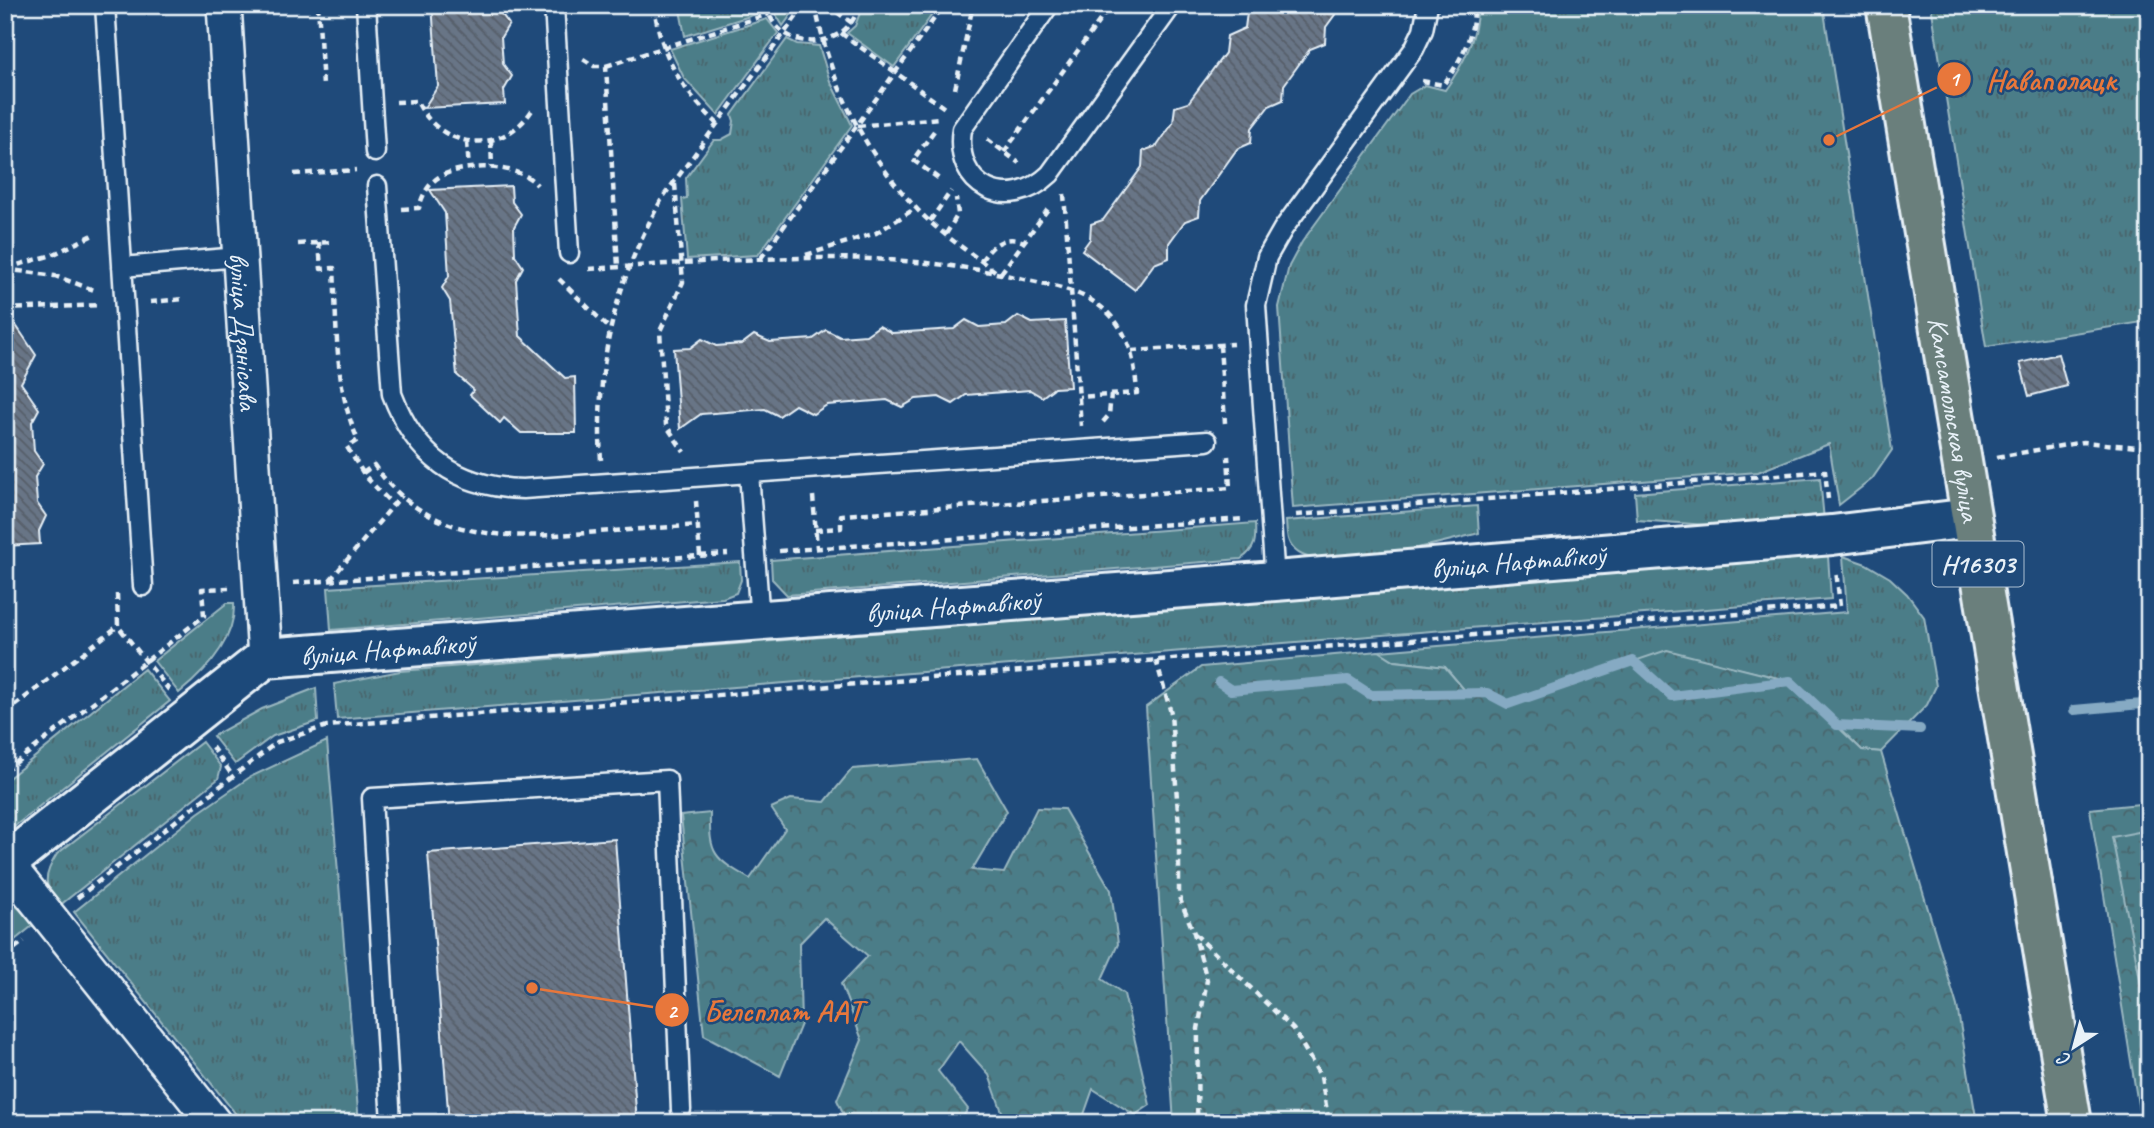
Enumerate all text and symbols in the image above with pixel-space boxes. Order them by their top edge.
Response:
callout: Наваполацк [1937,54,2130,105]
text: Наваполацк [1986,61,2118,99]
text: 1 [1949,66,1961,92]
street label: вуліца Дзянісава [222,251,267,413]
street label: Камсамольская вуліца [1920,315,1989,526]
street label: вуліца Нафтавікоў [1430,537,1609,586]
road number: Н16303 [1932,542,2024,586]
street label: вуліца Нафтавікоў [865,582,1044,630]
street label: вуліца Нафтавікоў [299,625,479,673]
callout: Белсплат ААТ [654,985,876,1036]
text: Белсплат ААТ [704,992,869,1030]
text: 2 [667,998,679,1024]
north arrow [2038,1012,2108,1082]
text: С [2052,1046,2075,1072]

